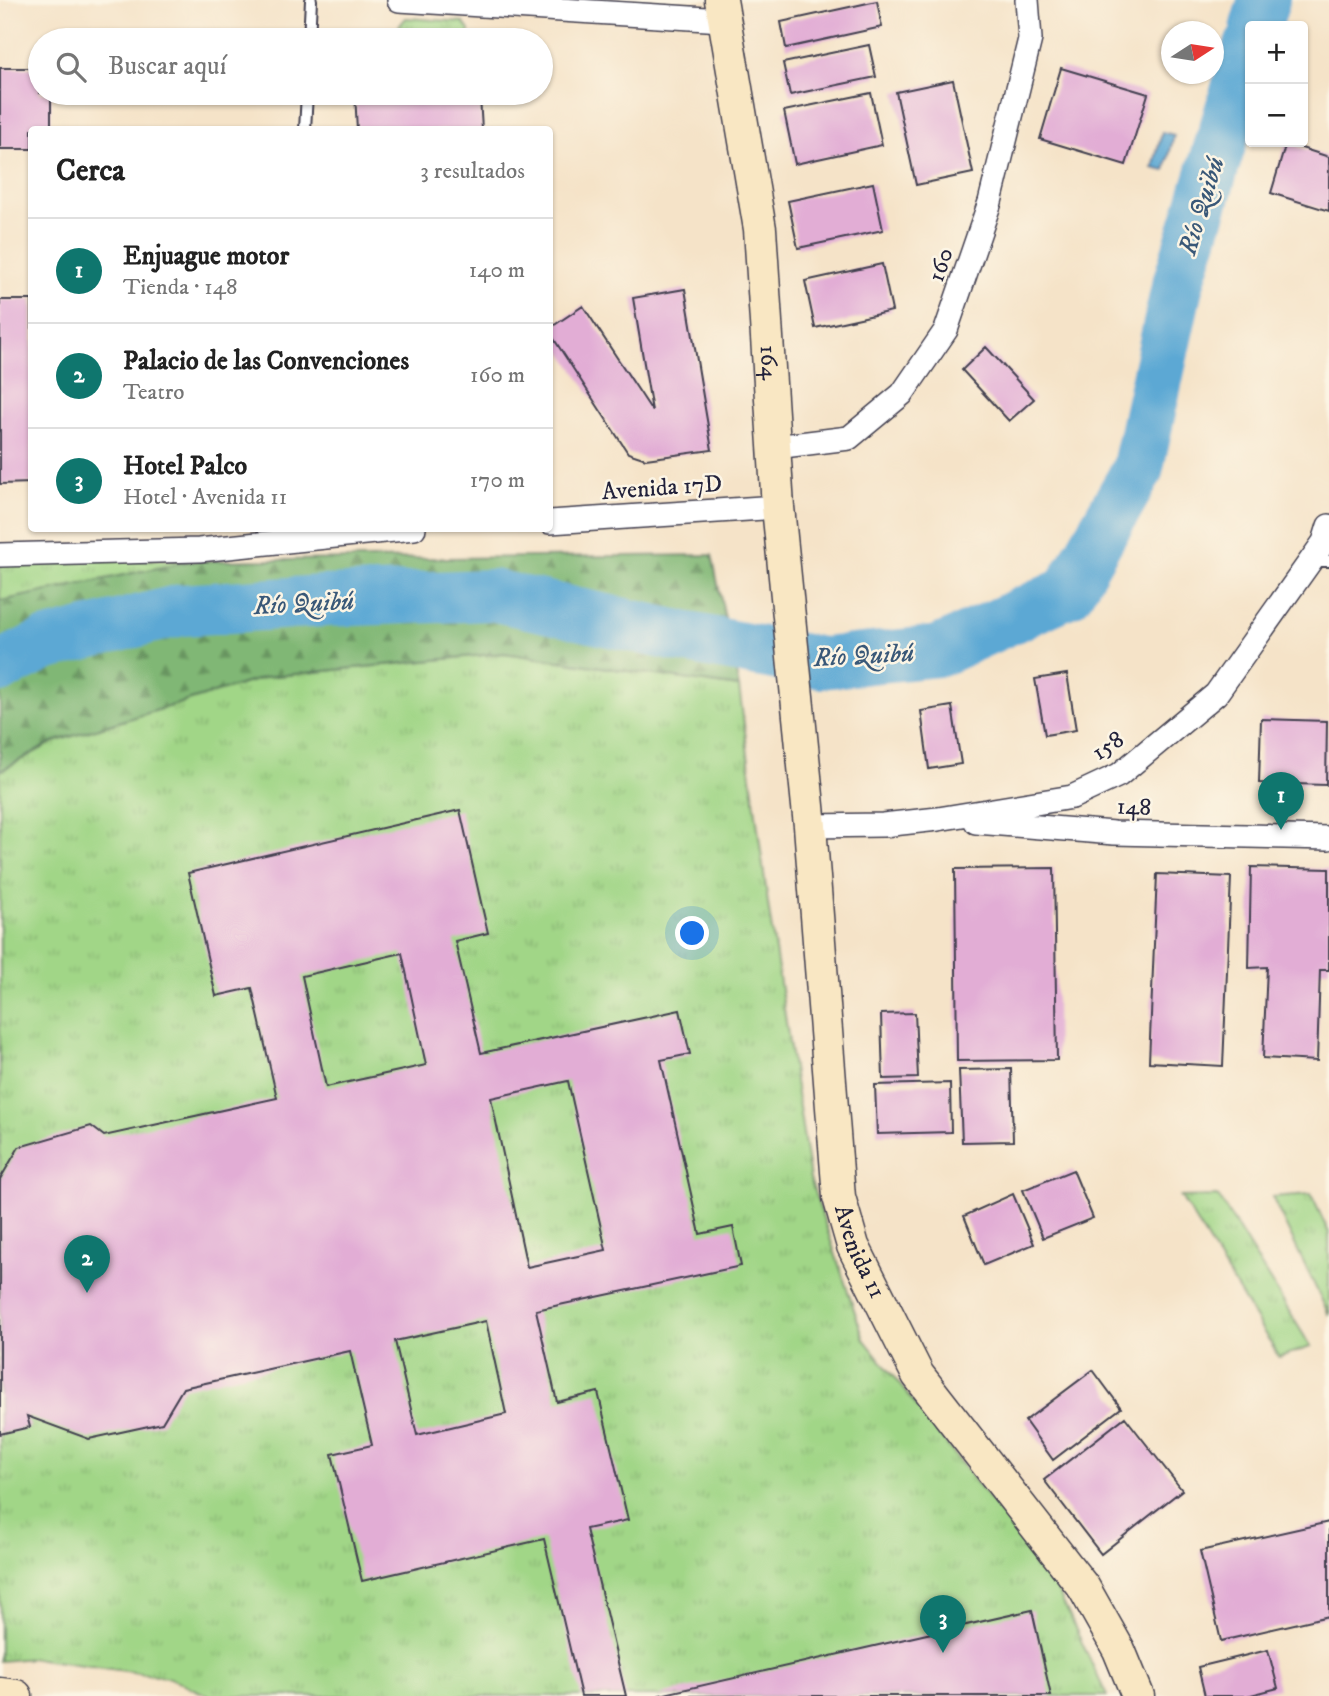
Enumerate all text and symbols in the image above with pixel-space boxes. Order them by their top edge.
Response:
north arrow [1161,21,1224,84]
map controls [1245,21,1308,147]
button: + [1245,21,1308,84]
search box [28,28,553,105]
icon: search [52,48,90,86]
text: Buscar aquí [108,50,226,83]
button: − [1245,84,1308,147]
water label: Río Quibú [1171,152,1233,260]
text: Cerca [56,153,125,190]
text: 3 resultados [420,157,525,186]
text: Enjuague motor [123,240,289,273]
street label: 160 [921,244,961,286]
text: 1 [75,256,83,285]
text: 140 m [469,256,525,285]
text: Tienda · 148 [123,273,238,302]
street label: 164 [753,344,785,382]
text: Palacio de las Convenciones [123,345,409,378]
text: 2 [73,361,85,390]
text: 160 m [470,361,525,390]
text: Teatro [123,378,185,407]
text: Hotel Palco [123,450,247,483]
text: 3 [75,466,83,495]
text: 170 m [470,466,525,495]
street label: Avenida 17D [601,469,723,507]
text: Hotel · Avenida 11 [123,483,287,512]
water label: Río Quibú [252,585,356,623]
water label: Río Quibú [812,637,916,675]
street label: 158 [1086,724,1130,768]
pin: 1 [1258,772,1304,830]
street label: 148 [1116,791,1152,823]
your location [675,916,709,950]
street label: Avenida 11 [827,1201,892,1304]
pin: 2 [64,1235,110,1293]
pin: 3 [920,1595,966,1653]

